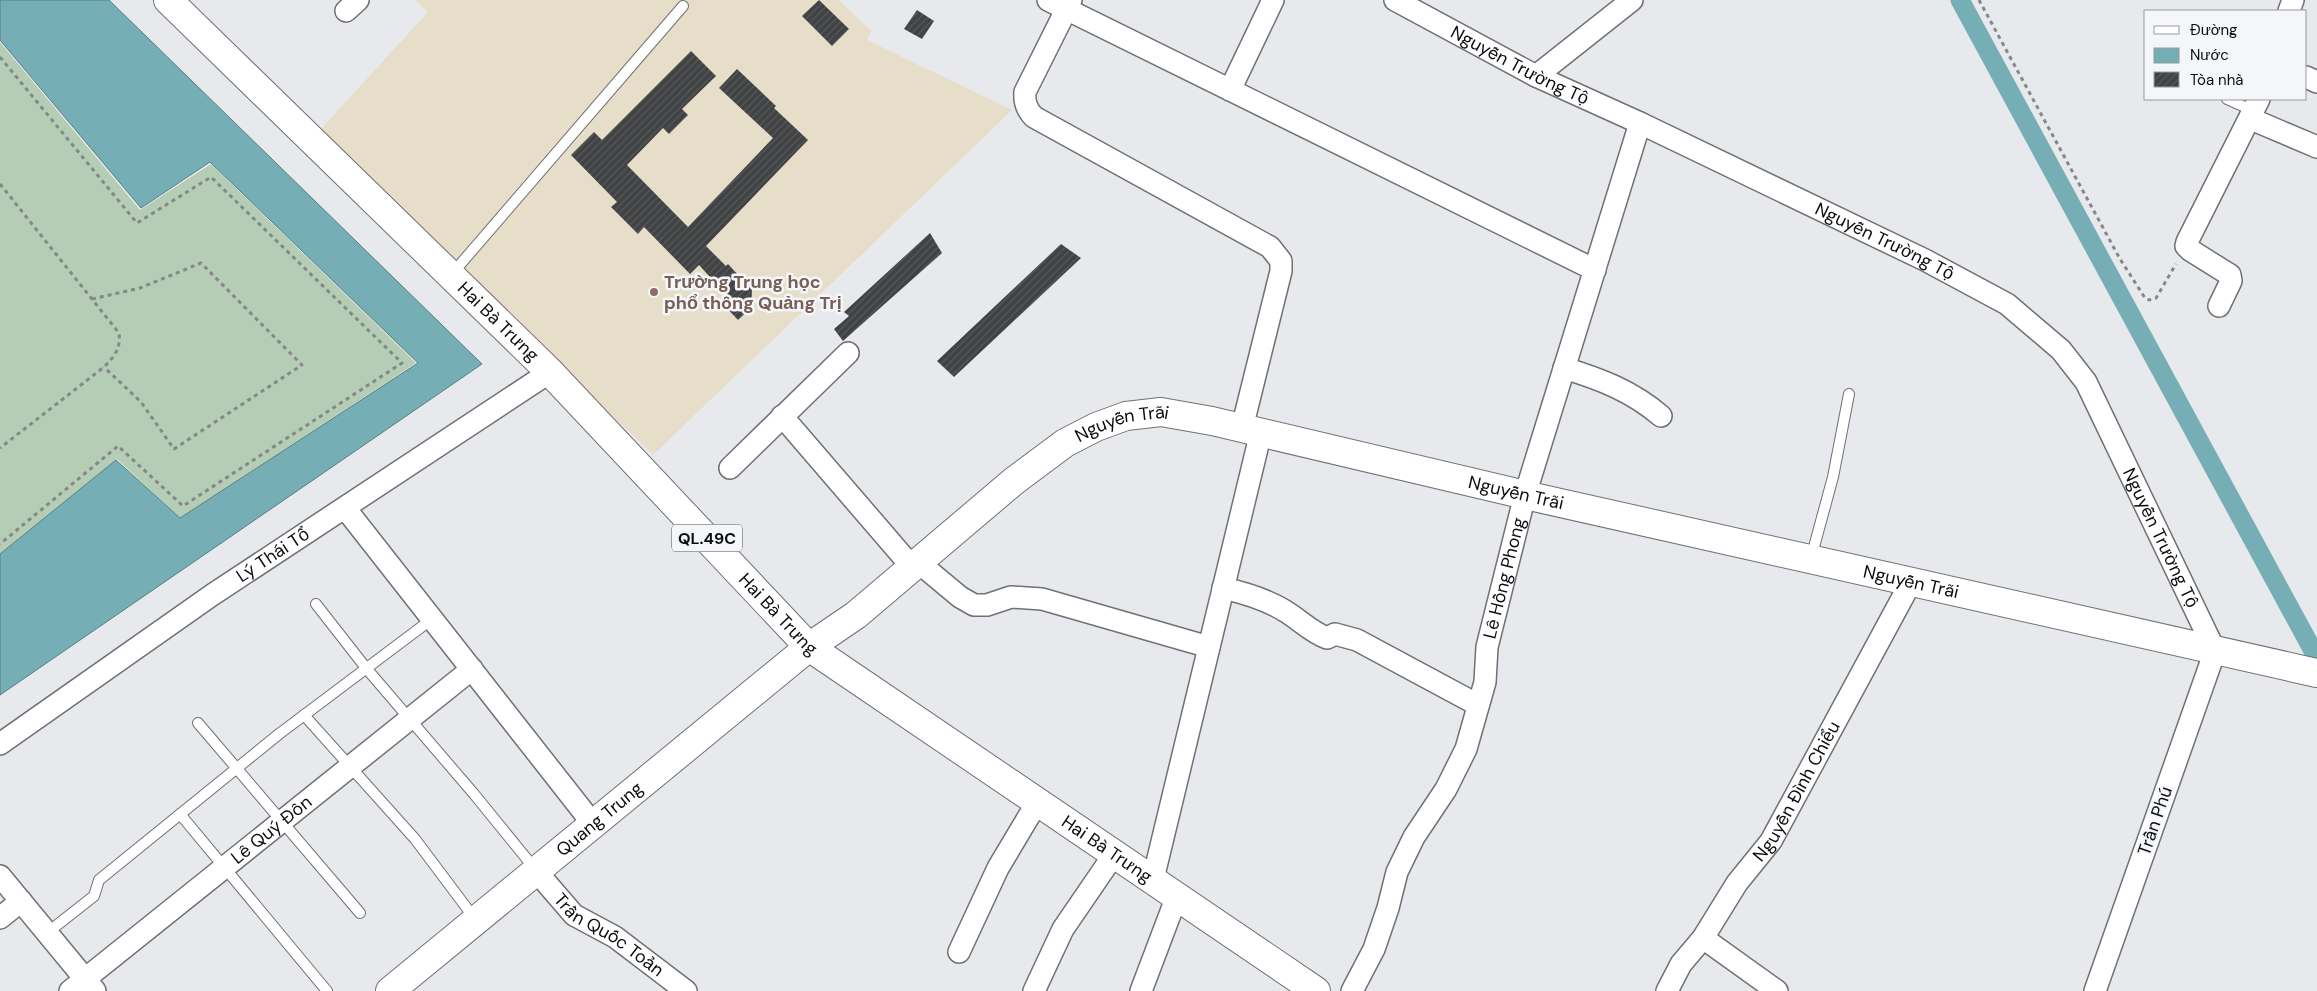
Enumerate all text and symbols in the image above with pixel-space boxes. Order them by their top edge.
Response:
legend [2144,10,2307,100]
street label: Nguyễn Trường Tộ [1446,20,1593,110]
text: Đường [2190,20,2238,40]
text: Nước [2190,45,2229,65]
text: Tòa nhà [2190,70,2244,90]
street label: Nguyễn Trường Tộ [1811,197,1959,286]
place label: Trường Trung học phổ thông Quảng Trị [664,270,842,315]
street label: Hai Bà Trưng [452,276,544,367]
marker: Trường Trung học phổ thông Quảng Trị [648,286,660,298]
street label: Nguyễn Trãi [1071,400,1171,448]
street label: Nguyễn Trường Tộ [2117,464,2205,612]
street label: Nguyễn Trãi [1466,470,1566,515]
street label: Lê Hồng Phong [1478,515,1531,641]
street label: Lý Thái Tổ [232,522,314,588]
road number: QL.49C [672,524,742,552]
street label: Nguyễn Trãi [1861,559,1961,604]
street label: Hai Bà Trưng [733,568,822,661]
street label: Nguyễn Đình Chiểu [1747,717,1846,866]
street label: Quang Trung [551,776,648,862]
street label: Trần Phú [2132,783,2178,859]
street label: Lê Quý Đôn [226,790,317,869]
street label: Hai Bà Trưng [1057,810,1157,889]
street label: Trần Quốc Toản [548,888,669,982]

